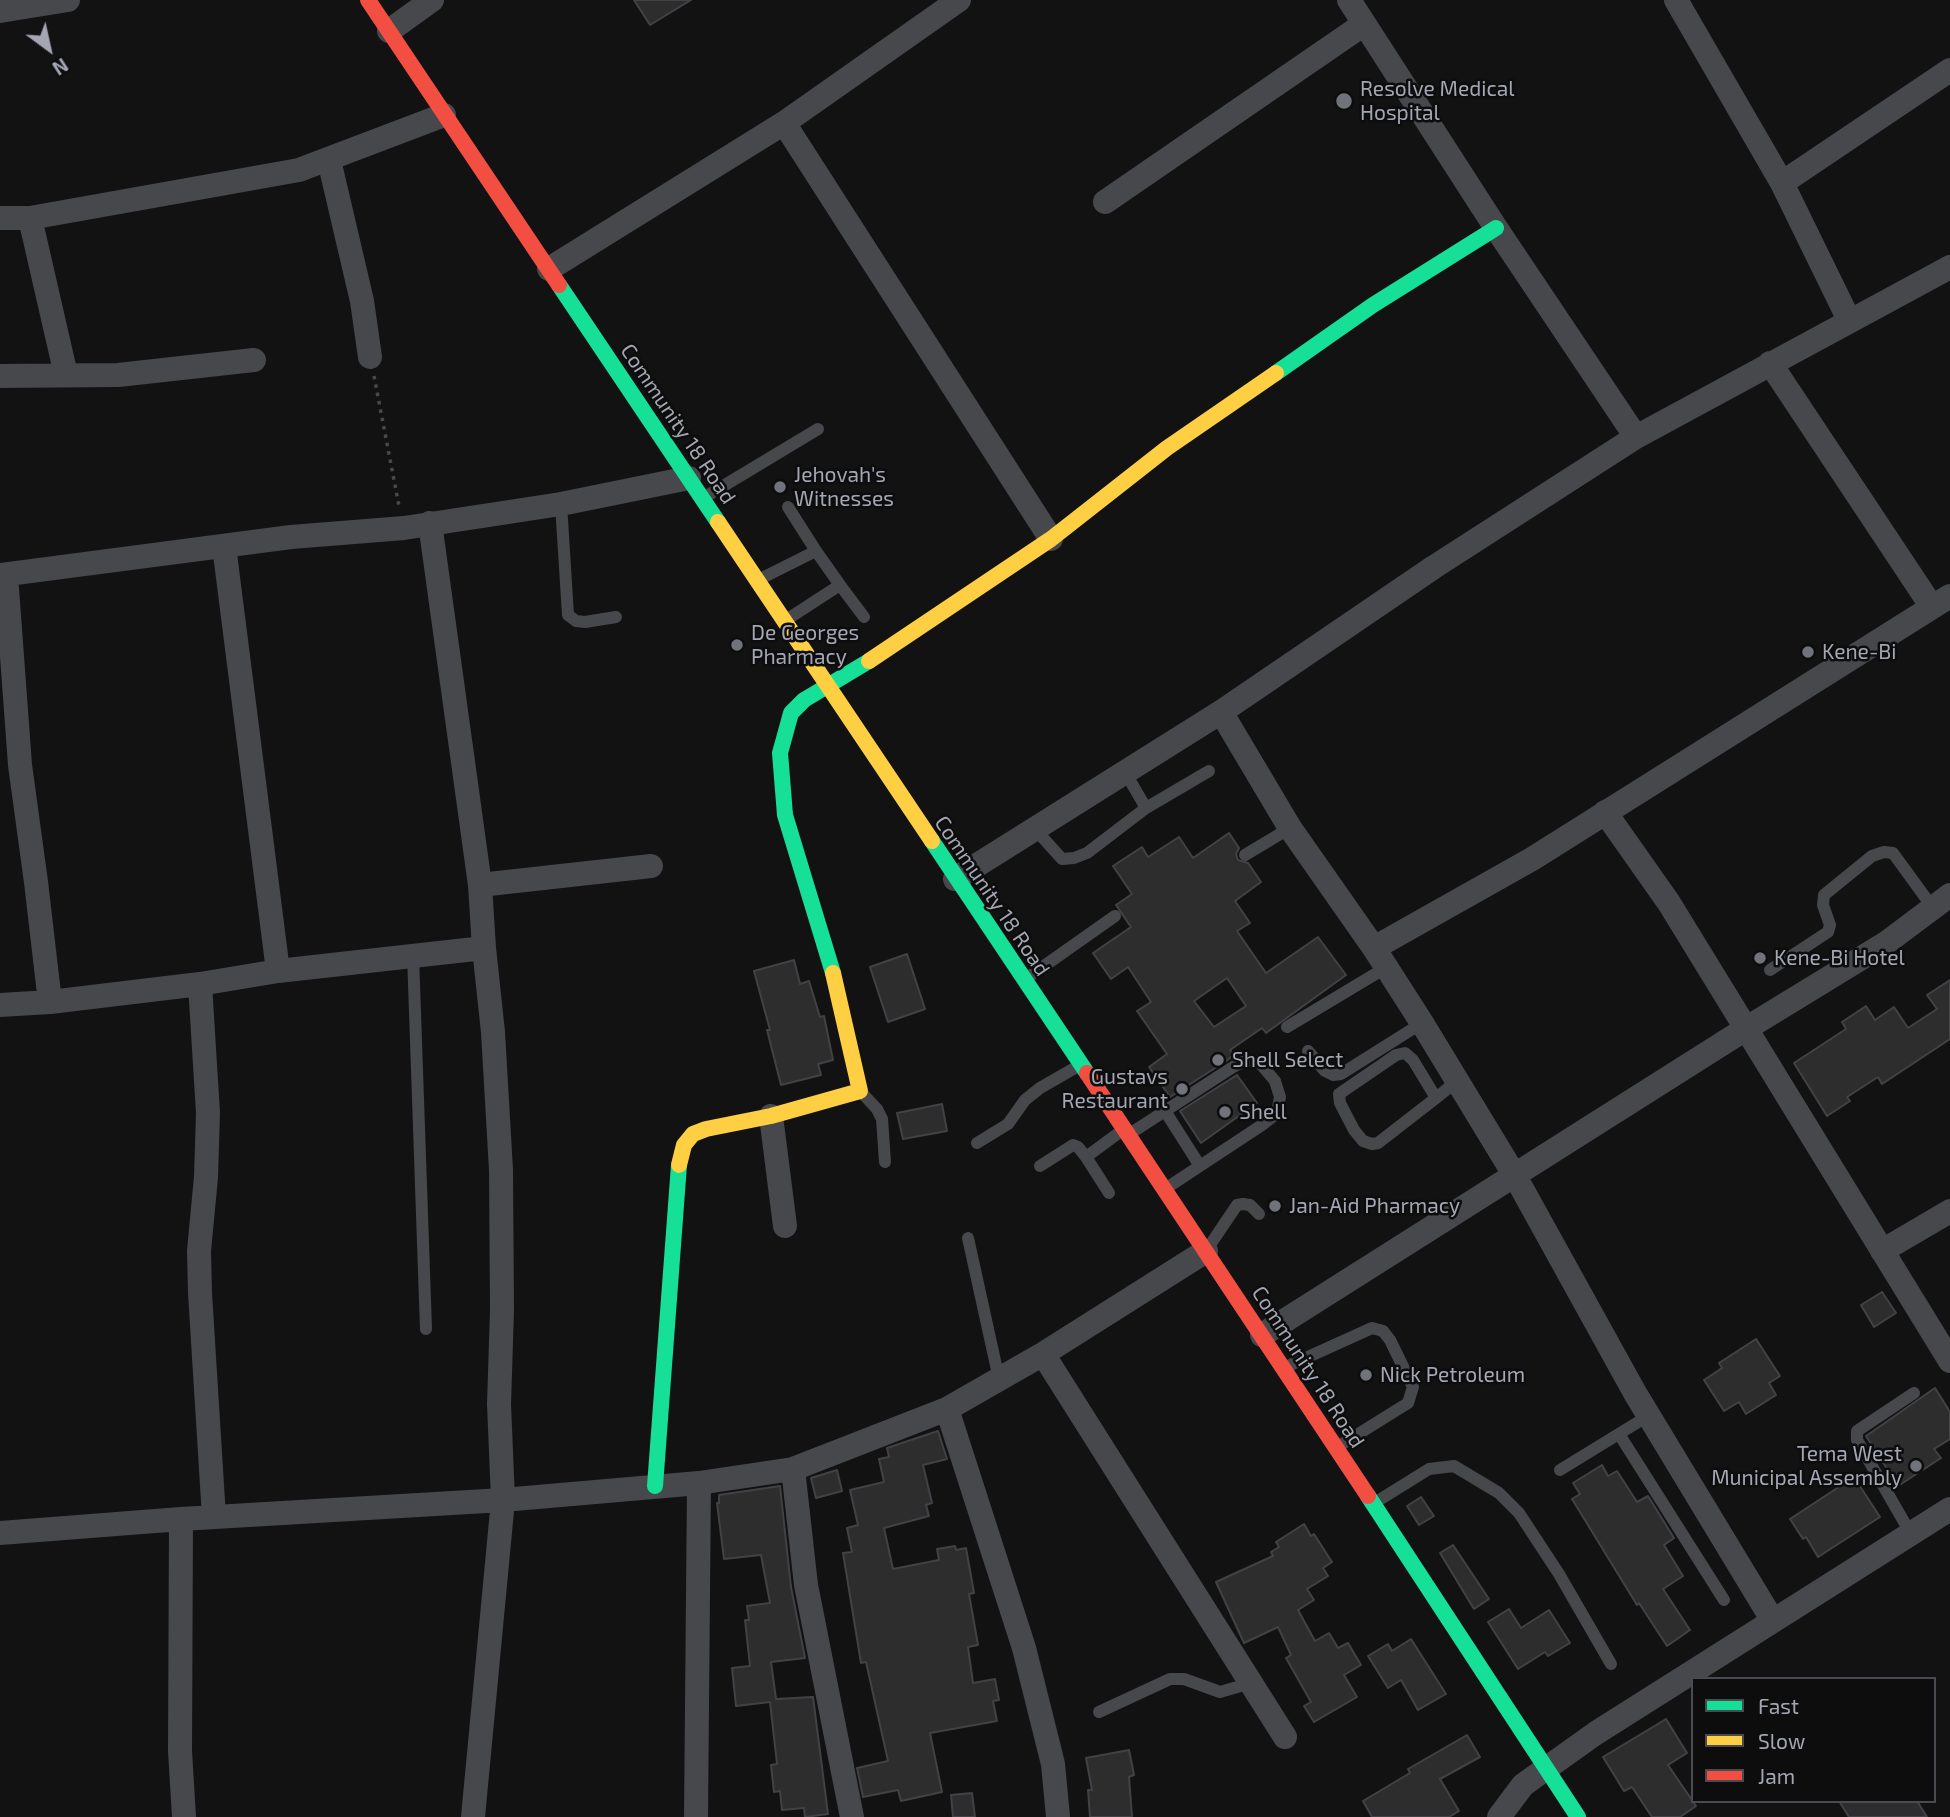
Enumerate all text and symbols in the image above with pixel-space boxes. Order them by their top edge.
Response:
north arrow [14,14,84,84]
text: N [49,54,73,80]
place label: Resolve Medical Hospital [1360,76,1514,126]
marker: Resolve Medical Hospital [1334,91,1354,111]
street label: Community 18 Road [615,339,741,509]
place label: Jehovah's Witnesses [794,462,894,512]
marker: Jehovah's Witnesses [772,479,788,495]
place label: De Georges Pharmacy [751,620,859,670]
marker: De Georges Pharmacy [729,637,745,653]
place label: Kene-Bi [1822,639,1897,665]
marker: Kene-Bi [1800,644,1816,660]
street label: Community 18 Road [929,811,1055,981]
place label: Kene-Bi Hotel [1774,945,1905,971]
marker: Kene-Bi Hotel [1752,950,1768,966]
place label: Shell Select [1232,1047,1343,1073]
marker: Shell Select [1210,1052,1226,1068]
place label: Gustavs Restaurant [1062,1064,1168,1114]
marker: Gustavs Restaurant [1174,1081,1190,1097]
place label: Shell [1239,1099,1287,1125]
marker: Shell [1217,1104,1233,1120]
place label: Jan-Aid Pharmacy [1289,1193,1460,1219]
marker: Jan-Aid Pharmacy [1267,1198,1283,1214]
street label: Community 18 Road [1246,1281,1370,1453]
place label: Nick Petroleum [1380,1362,1525,1388]
marker: Nick Petroleum [1358,1367,1374,1383]
place label: Tema West Municipal Assembly [1711,1441,1902,1491]
marker: Tema West Municipal Assembly [1908,1458,1924,1474]
legend [1691,1677,1936,1803]
text: Fast [1758,1693,1799,1718]
text: Slow [1758,1728,1805,1753]
text: Jam [1758,1763,1795,1788]

